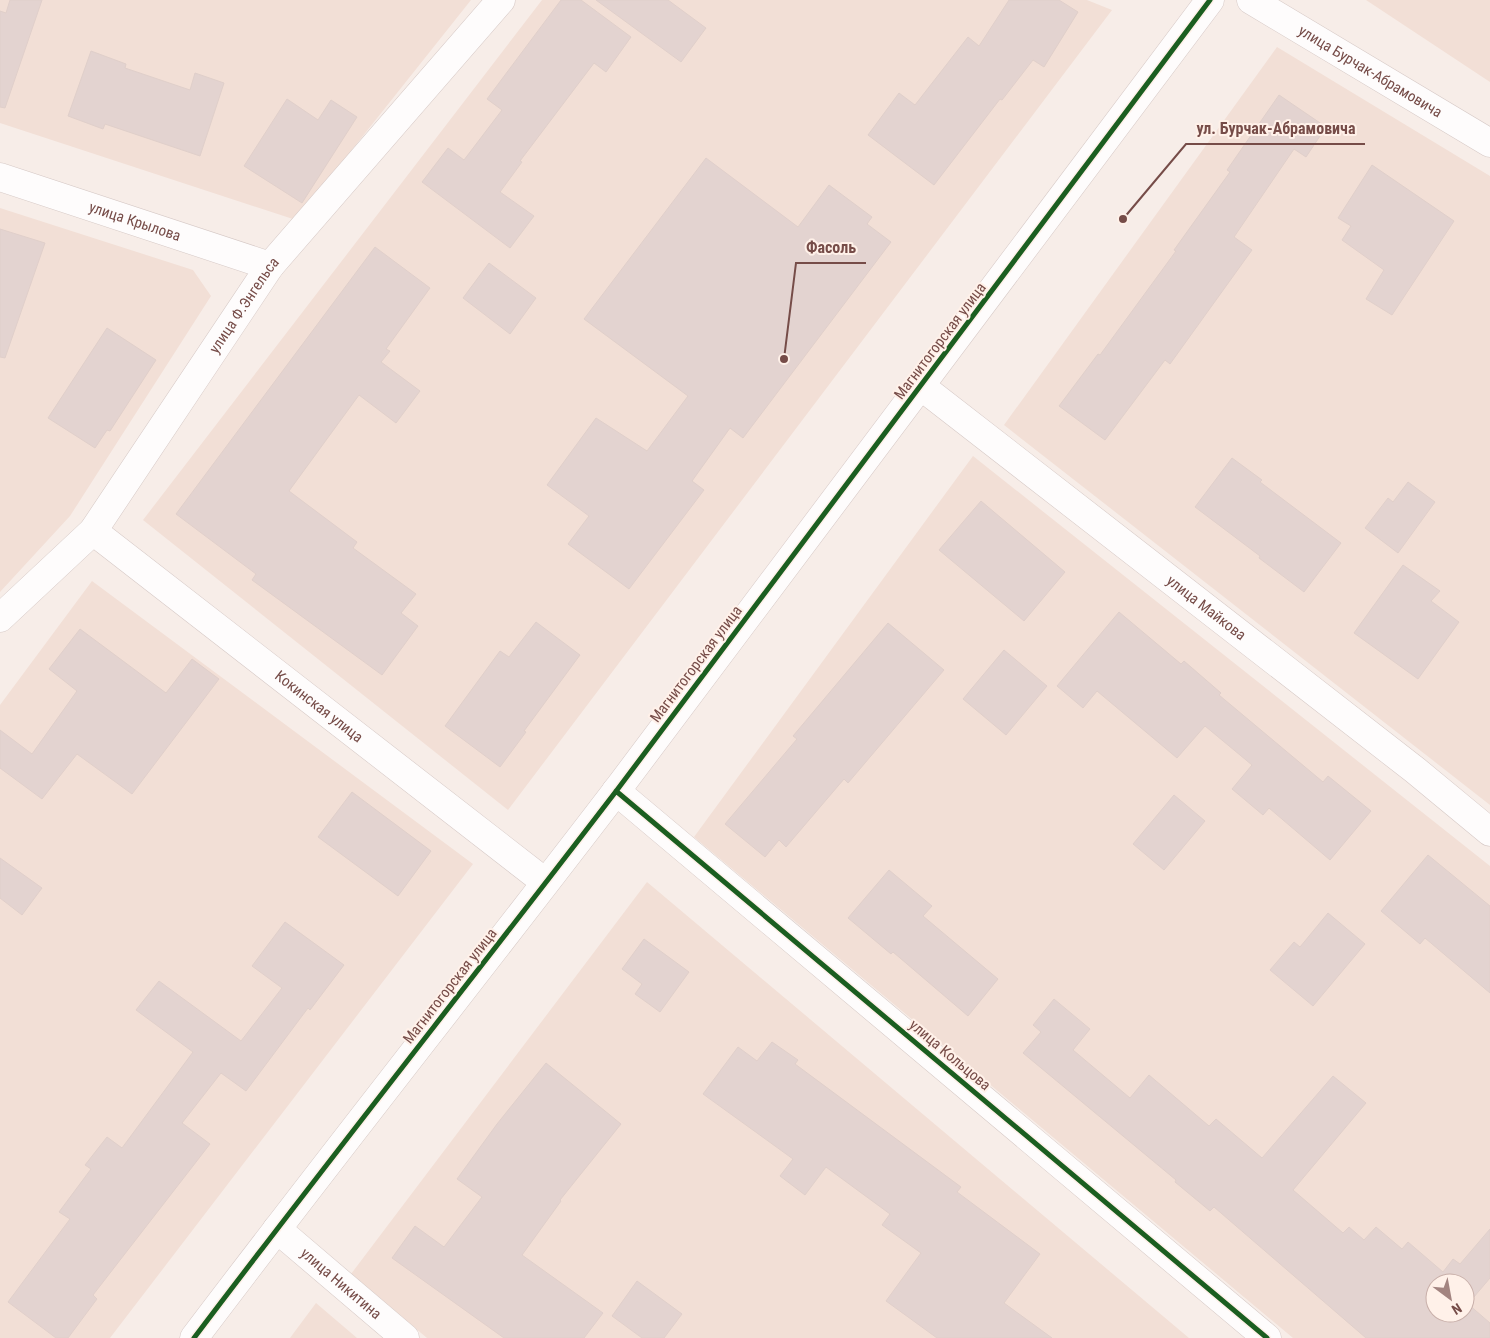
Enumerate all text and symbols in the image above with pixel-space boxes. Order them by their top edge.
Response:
street label: улица Бурчак-Абрамовича [1295,21,1445,121]
callout: ул. Бурчак-Абрамовича [1186,113,1365,144]
text: ул. Бурчак-Абрамовича [1197,119,1356,138]
street label: улица Крылова [87,198,183,245]
callout: Фасоль [796,232,866,263]
text: Фасоль [806,238,856,257]
street label: улица Ф.Энгельса [205,253,283,357]
street label: Магнитогорская улица [890,279,990,403]
street label: улица Майкова [1163,572,1249,644]
street label: Магнитогорская улица [646,602,746,726]
street label: Кокинская улица [271,667,367,746]
street label: Магнитогорская улица [399,925,501,1047]
street label: улица Кольцова [906,1016,994,1094]
street label: улица Никитина [297,1244,385,1323]
north arrow [1425,1273,1475,1323]
text: N [1449,1300,1465,1318]

